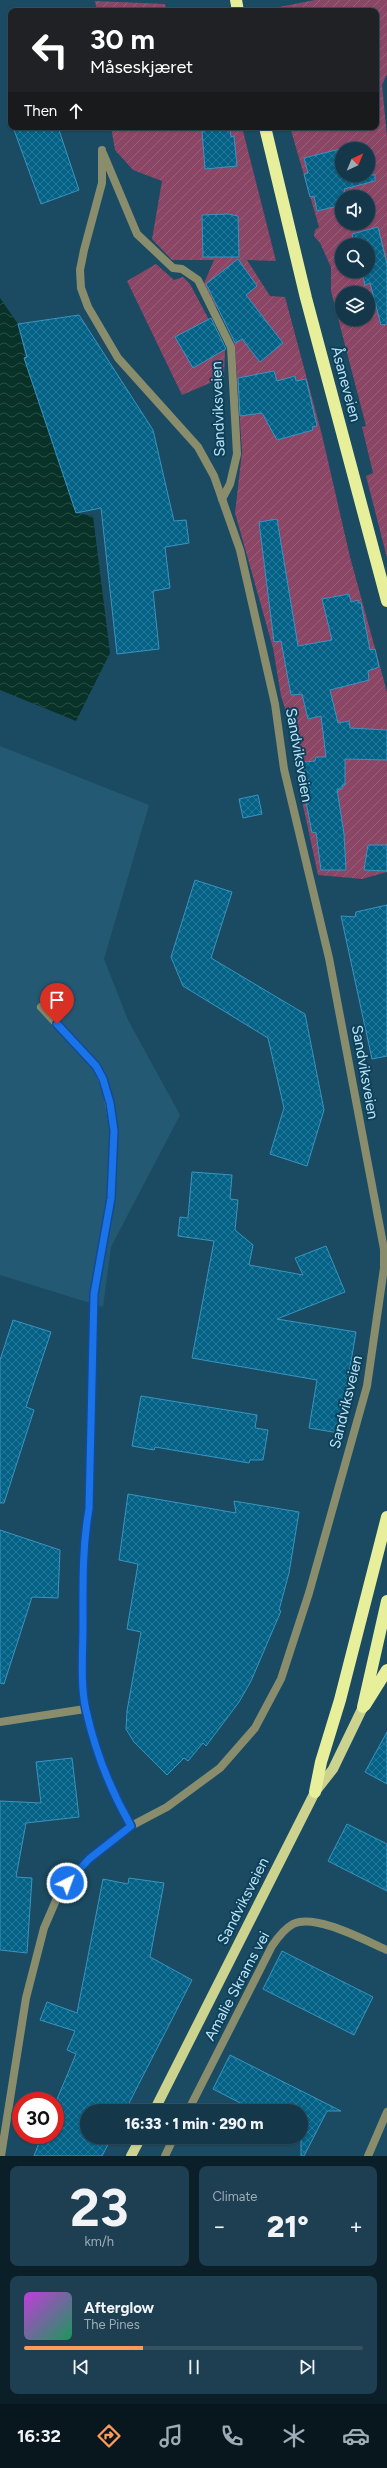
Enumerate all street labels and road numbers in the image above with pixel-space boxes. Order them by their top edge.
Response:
street label: Åsaneveien [327,344,365,424]
street label: Sandviksveien [207,361,229,457]
street label: Sandviksveien [282,706,316,804]
street label: Sandviksveien [348,1023,382,1121]
street label: Sandviksveien [326,1354,366,1450]
street label: Sandviksveien [213,1854,273,1948]
street label: Amalie Skrams vei [201,1928,273,2044]

